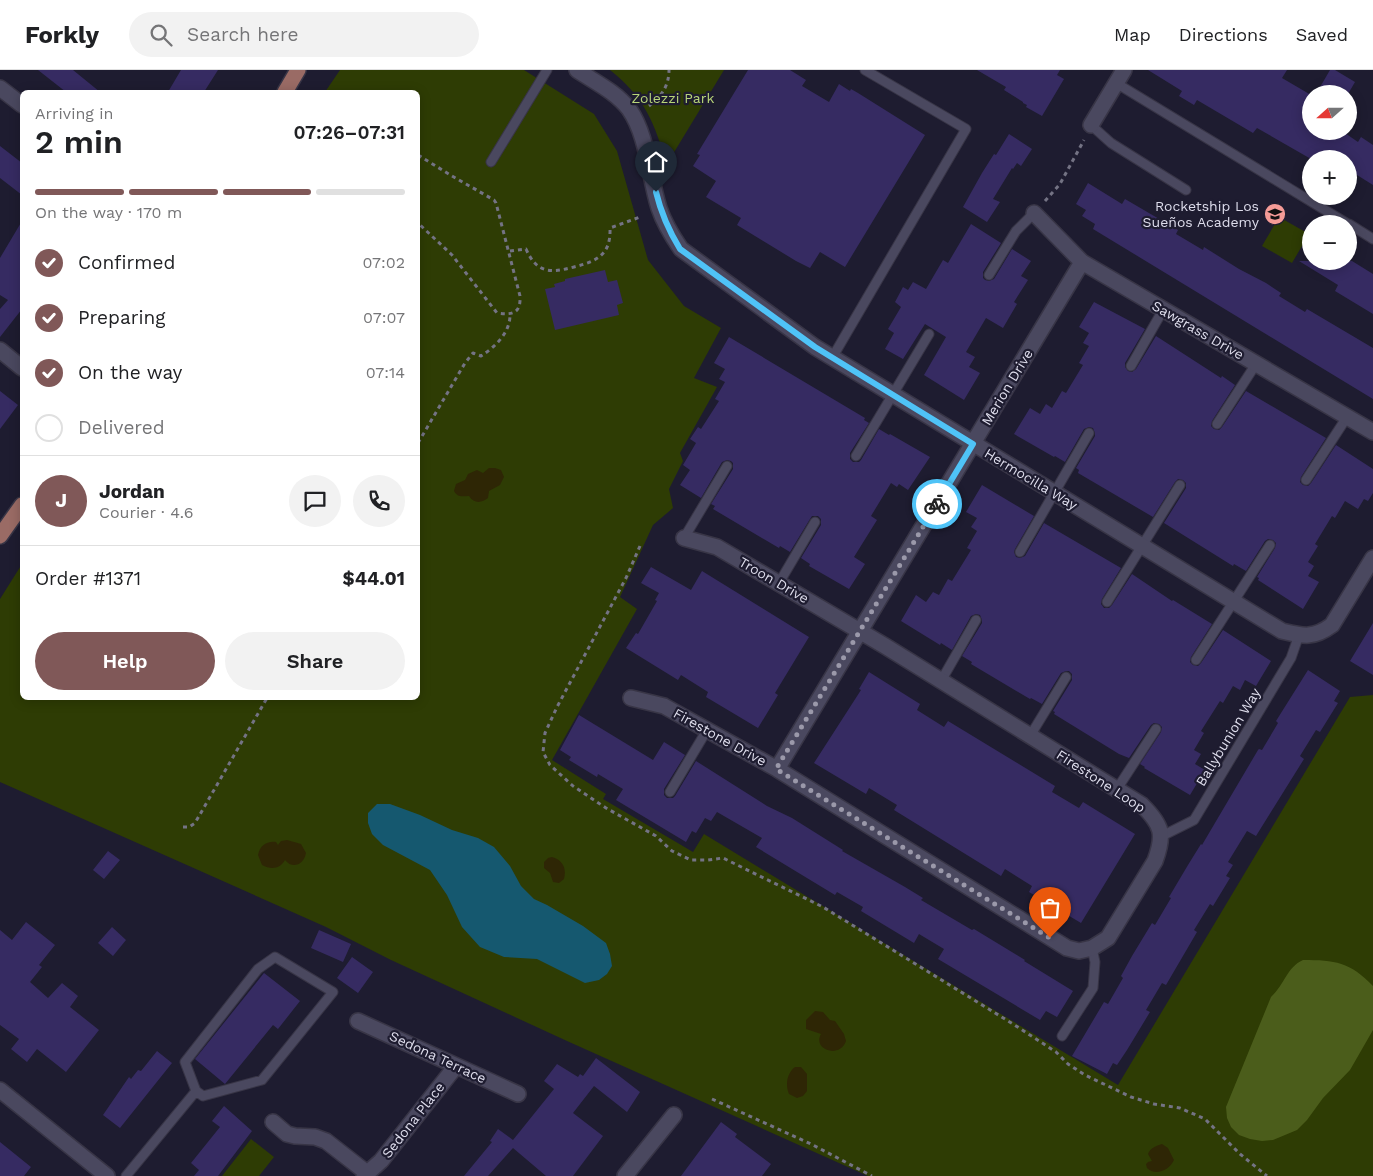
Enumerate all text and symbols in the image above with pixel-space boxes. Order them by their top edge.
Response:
search box [129,12,479,57]
text: Forkly [25,21,99,49]
icon: search [147,21,175,49]
text: Search here [187,23,298,46]
text: Map [1114,24,1151,45]
text: Directions [1179,24,1268,45]
text: Saved [1296,24,1348,45]
north arrow [1302,85,1358,140]
map controls [1302,85,1357,270]
park label: Zolezzi Park [632,90,714,106]
text: Arriving in [35,104,113,123]
text: 07:26–07:31 [293,121,405,144]
text: 2 min [35,123,123,161]
pin [635,141,677,192]
icon: home [642,148,670,176]
button: + [1302,150,1357,205]
place label: Rocketship Los Sueños Academy [1143,198,1260,230]
school or university icon: Rocketship Los Sueños Academy [1263,202,1287,226]
text: On the way · 170 m [35,203,182,222]
button: − [1302,215,1357,270]
icon: check [35,249,63,277]
text: Confirmed [78,251,175,274]
text: 07:02 [362,253,405,272]
street label: Sawgrass Drive [1149,297,1247,363]
icon: check [35,304,63,332]
text: Preparing [78,306,165,329]
text: 07:07 [363,308,405,327]
street label: Merion Drive [978,346,1036,428]
icon: check [35,359,63,387]
text: On the way [78,361,182,384]
text: 07:14 [366,363,405,382]
text: Delivered [78,416,165,439]
street label: Hermocilla Way [982,445,1081,513]
button: chat [289,475,341,527]
button: phone [353,475,405,527]
courier [912,479,962,529]
text: Jordan [99,480,165,503]
text: J [55,489,67,512]
icon: bike [923,490,951,518]
text: Courier · 4.6 [99,503,194,522]
street label: Troon Drive [736,554,812,606]
text: Order #1371 [35,567,141,590]
text: $44.01 [343,567,405,590]
button: Help [35,632,215,690]
button: Share [225,632,405,690]
street label: Ballybunion Way [1192,684,1264,789]
street label: Firestone Drive [671,705,769,769]
street label: Firestone Loop [1054,746,1148,816]
pin [1029,887,1071,938]
icon: bag [1036,894,1064,922]
street label: Sedona Terrace [387,1028,489,1086]
street label: Sedona Place [378,1079,448,1161]

